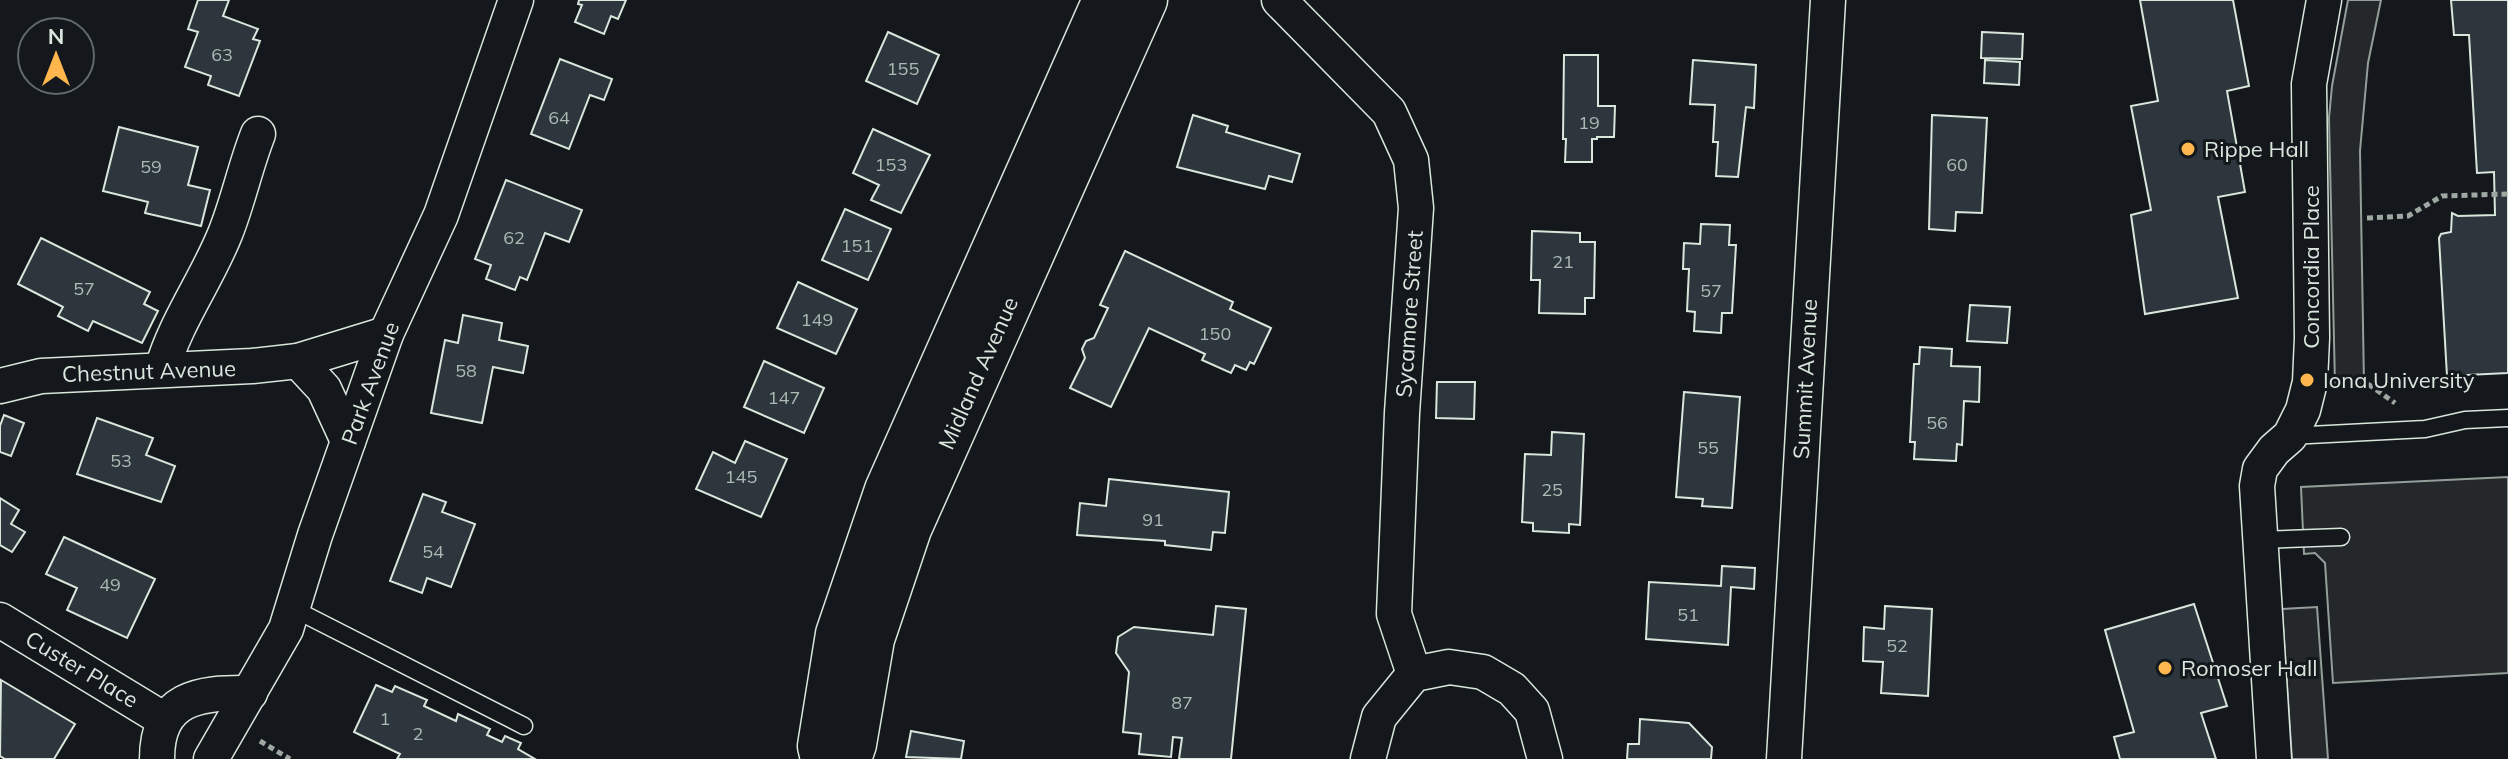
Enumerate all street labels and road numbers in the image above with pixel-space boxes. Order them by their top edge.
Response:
street label: Concordia Place [2297,185,2325,349]
street label: Sycamore Street [1389,229,1429,398]
street label: Midland Avenue [932,292,1024,454]
street label: Summit Avenue [1787,298,1823,460]
street label: Park Avenue [335,318,405,448]
street label: Chestnut Avenue [62,354,236,388]
street label: Custer Place [20,624,144,714]

